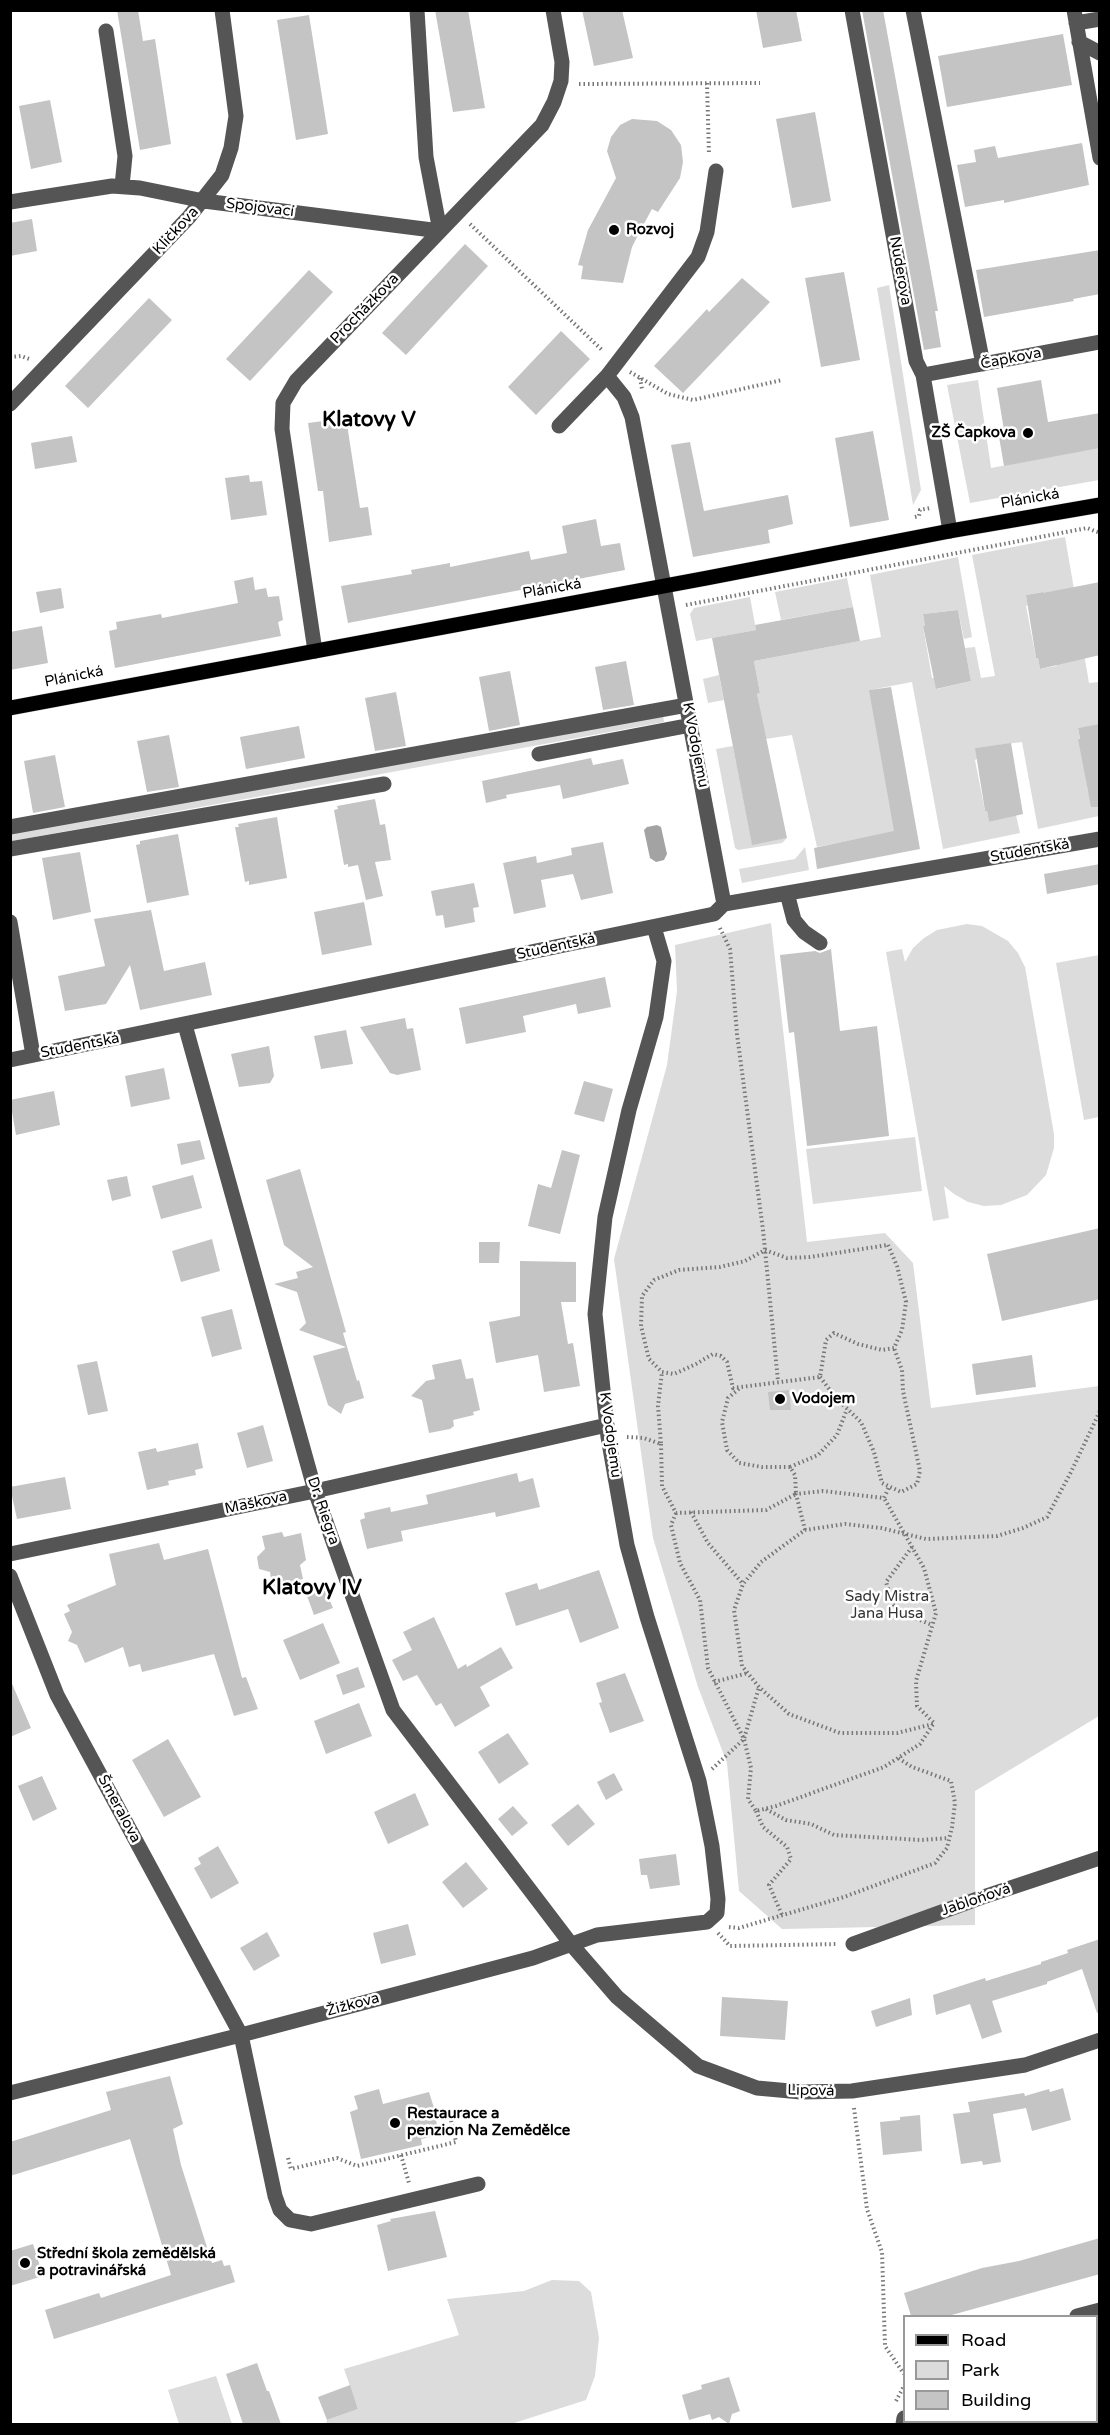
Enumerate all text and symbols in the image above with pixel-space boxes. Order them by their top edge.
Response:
street label: Spojovací [225,195,295,221]
street label: Kličkova [149,203,203,259]
place label: Rozvoj [626,221,674,239]
marker: Rozvoj [607,223,621,237]
street label: Nuderova [885,235,915,307]
street label: Procházkova [327,270,403,348]
street label: Čapkova [979,344,1043,374]
district label: Klatovy V [322,407,416,433]
place label: ZŠ Čapkova [932,424,1016,442]
marker: ZŠ Čapkova [1021,426,1035,440]
street label: Plánická [999,485,1061,513]
street label: Plánická [521,575,583,603]
street label: Plánická [43,662,105,692]
street label: K Vodojemu [678,701,712,789]
street label: Studentská [989,835,1071,867]
street label: Studentská [515,930,597,964]
street label: Studentská [39,1030,121,1062]
place label: Vodojem [792,1390,855,1408]
street label: K Vodojemu [595,1391,625,1479]
marker: Vodojem [773,1392,787,1406]
street label: Dr. Riegra [303,1475,343,1547]
street label: Maškova [223,1488,289,1518]
district label: Klatovy IV [262,1575,362,1601]
park label: Sady Mistra Jana Husa [845,1588,929,1623]
street label: Šmeralova [94,1772,144,1846]
street label: Jabloňová [939,1880,1013,1920]
street label: Žižkova [325,1989,381,2021]
street label: Lipová [787,2082,835,2100]
place label: Restaurace a penzion Na Zemědělce [407,2105,570,2140]
marker: Restaurace a penzion Na Zemědělce [388,2116,402,2130]
place label: Střední škola zemědělská a potravinářská [37,2245,216,2280]
marker: Střední škola zemědělská a potravinářská [18,2256,32,2270]
legend [903,2315,1098,2423]
text: Road [961,2329,1006,2351]
text: Park [961,2359,999,2381]
text: Building [961,2389,1031,2411]

